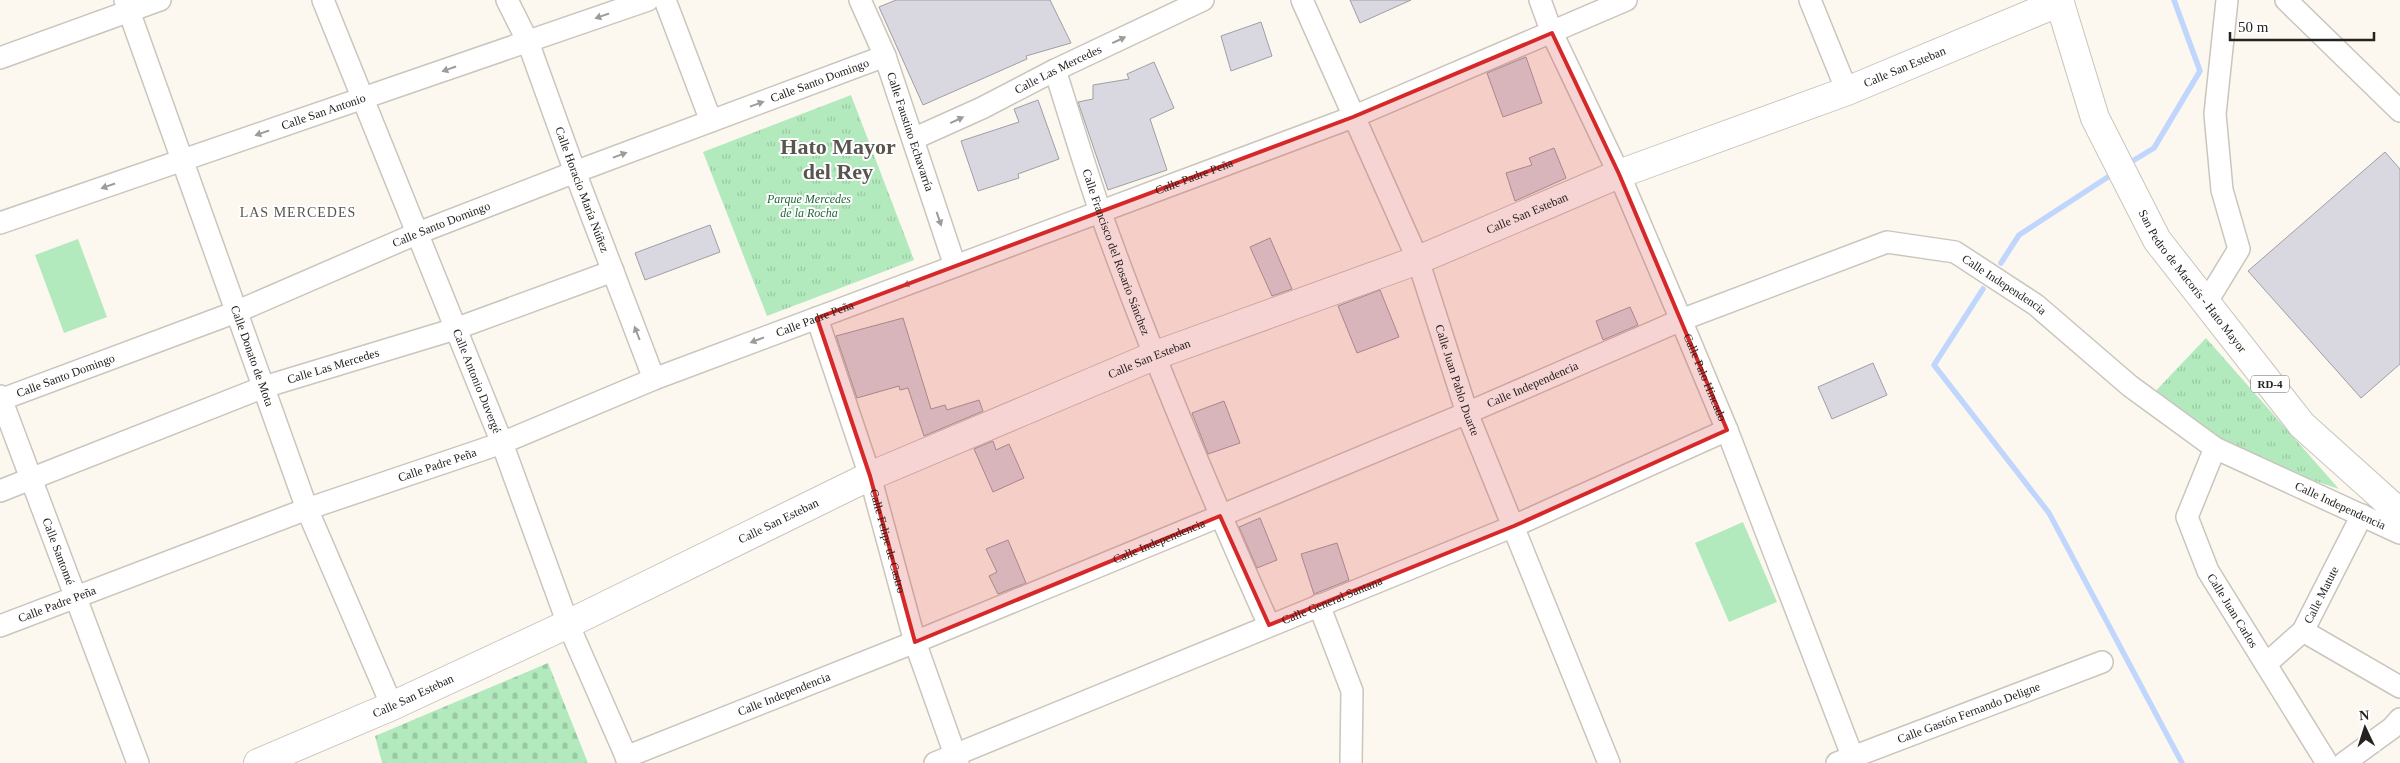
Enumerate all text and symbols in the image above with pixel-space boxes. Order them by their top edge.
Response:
scale bar [2230,10,2374,42]
one-way arrow [595,13,610,20]
text: 50 m [2238,19,2269,35]
one-way arrow [1112,36,1126,44]
street label: Calle Las Mercedes [1012,42,1104,97]
street label: Calle San Esteban [1862,44,1948,90]
street label: Calle Santo Domingo [769,56,871,105]
one-way arrow [441,65,456,73]
street label: Calle Faustino Echavarría [884,70,937,194]
street label: Calle San Antonio [279,91,367,133]
one-way arrow [750,100,765,108]
one-way arrow [950,116,964,124]
street label: Calle Horacio María Núñez [552,125,612,254]
one-way arrow [254,129,269,137]
district label: Hato Mayor del Rey [780,134,896,184]
one-way arrow [613,151,628,159]
street label: Calle Padre Peña [1153,155,1235,198]
street label: Calle Francisco del Rosario Sánchez [1079,167,1153,337]
one-way arrow [100,182,115,190]
street label: Calle San Esteban [1484,190,1570,237]
park label: Parque Mercedes de la Rocha [766,192,851,220]
street label: Calle Santo Domingo [390,199,492,250]
district label: LAS MERCEDES [240,205,356,220]
street label: San Pedro de Macorís - Hato Mayor [2136,207,2249,355]
one-way arrow [936,211,944,226]
street label: Calle Independencia [1959,252,2050,318]
one-way arrow [902,280,917,287]
street label: Calle Padre Peña [774,298,856,340]
street label: Calle Donato de Mota [228,303,277,409]
street label: Calle Juan Pablo Duarte [1432,323,1482,438]
one-way arrow [632,326,640,341]
street label: Calle Antonio Duvergé [450,327,504,435]
street label: Calle Palo Hincado [1681,332,1729,423]
street label: Calle San Esteban [1106,336,1192,381]
one-way arrow [750,337,765,344]
street label: Calle Las Mercedes [285,345,381,387]
street label: Calle Santo Domingo [14,351,117,400]
street label: Calle Independencia [1485,358,1581,411]
road number: RD-4 [2251,376,2289,392]
street label: Calle Padre Peña [396,445,479,485]
street label: Calle Independencia [2293,479,2389,533]
street label: Calle Felipe de Castro [867,487,908,595]
street label: Calle San Esteban [736,495,821,546]
street label: Calle Santomé [39,516,77,587]
street label: Calle Independencia [1111,516,1208,566]
street label: Calle Matute [2301,564,2342,626]
street label: Calle Juan Carlos [2204,571,2261,651]
street label: Calle General Santana [1280,573,1385,627]
street label: Calle Padre Peña [16,583,98,625]
street label: Calle Independencia [736,669,833,719]
street label: Calle San Esteban [371,671,456,720]
street label: Calle Gastón Fernando Deligne [1895,679,2042,746]
north arrow [2340,703,2390,753]
text: N [2359,708,2370,723]

